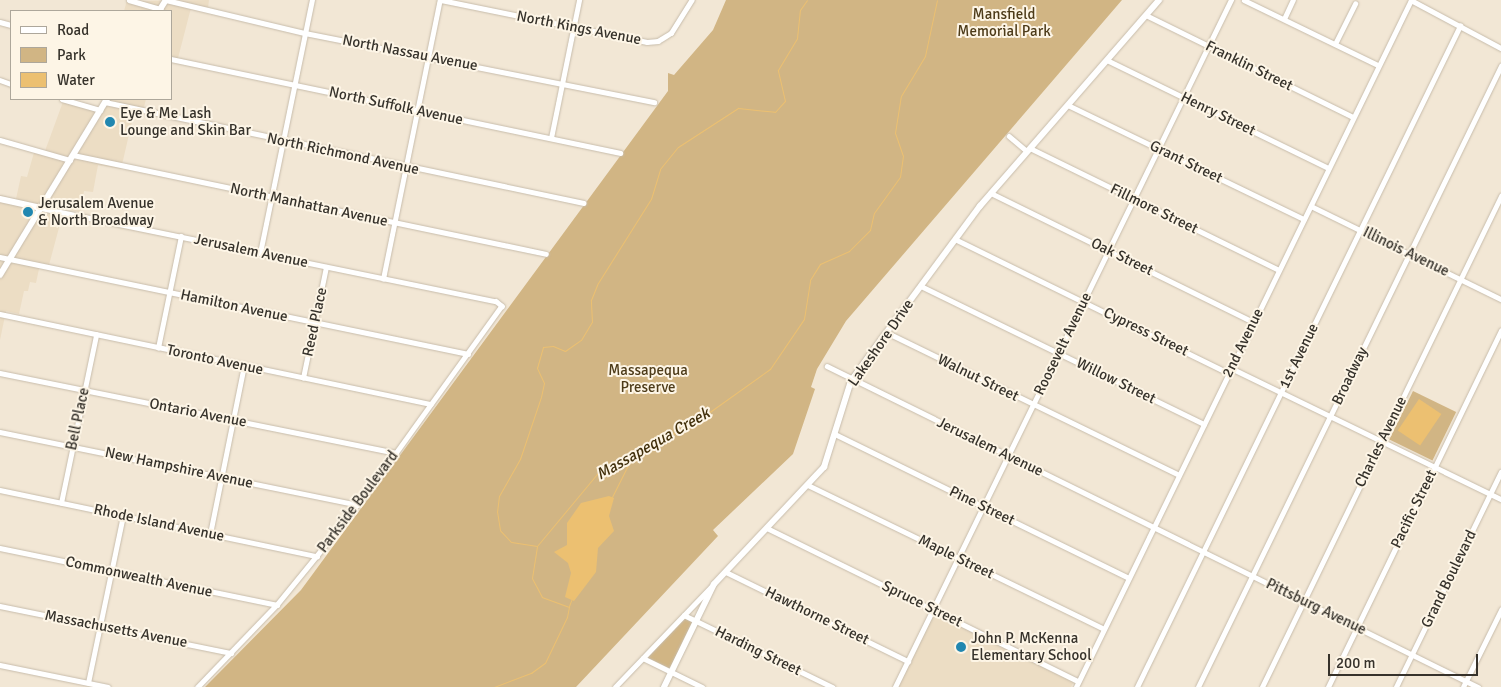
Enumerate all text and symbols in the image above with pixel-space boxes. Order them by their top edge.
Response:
park label: Mansfield Memorial Park [957,5,1051,40]
street label: North Kings Avenue [515,7,643,49]
legend [10,10,172,100]
text: Road [57,21,89,39]
street label: North Nassau Avenue [341,31,479,75]
street label: Franklin Street [1202,37,1296,95]
text: Park [57,46,86,64]
text: Water [57,71,95,89]
street label: North Suffolk Avenue [327,83,465,129]
street label: Henry Street [1178,88,1258,140]
place label: Eye & Me Lash Lounge and Skin Bar [120,104,251,139]
marker: Eye & Me Lash Lounge and Skin Bar [104,116,116,128]
street label: North Richmond Avenue [265,129,421,179]
street label: Grant Street [1147,137,1225,187]
street label: North Manhattan Avenue [229,180,389,230]
street label: Fillmore Street [1107,180,1201,238]
place label: Jerusalem Avenue & North Broadway [38,194,154,229]
marker: Jerusalem Avenue & North Broadway [22,206,34,218]
street label: Illinois Avenue [1360,223,1452,281]
street label: Jerusalem Avenue [192,230,310,272]
street label: Oak Street [1088,234,1156,280]
street label: Hamilton Avenue [179,286,289,326]
street label: Reed Place [299,286,331,358]
street label: Roosevelt Avenue [1030,290,1096,398]
street label: Lakeshore Drive [844,296,918,390]
street label: Cypress Street [1101,304,1191,360]
street label: 2nd Avenue [1219,306,1267,380]
street label: 1st Avenue [1276,321,1322,391]
street label: Toronto Avenue [165,341,265,379]
street label: Broadway [1328,344,1372,408]
street label: Walnut Street [934,351,1022,405]
street label: Willow Street [1073,354,1159,408]
park label: Massapequa Preserve [608,361,688,396]
street label: Bell Place [63,386,93,452]
street label: Charles Avenue [1351,394,1411,490]
street label: Ontario Avenue [148,395,248,431]
water label: Massapequa Creek [593,404,713,484]
street label: Jerusalem Avenue [934,413,1046,481]
street label: New Hampshire Avenue [103,443,255,493]
street label: Parkside Boulevard [314,448,402,556]
street label: Pacific Street [1387,467,1441,551]
street label: Pine Street [946,482,1018,530]
street label: Rhode Island Avenue [92,500,226,546]
street label: Grand Boulevard [1418,527,1480,631]
street label: Maple Street [915,531,997,583]
street label: Commonwealth Avenue [64,553,214,601]
street label: Pittsburg Avenue [1263,575,1369,639]
street label: Spruce Street [879,577,965,631]
street label: Hawthorne Street [762,583,872,649]
street label: Massachusetts Avenue [43,606,189,652]
street label: Harding Street [712,622,804,680]
place label: John P. McKenna Elementary School [971,629,1092,664]
marker: John P. McKenna Elementary School [955,641,967,653]
scale bar [1331,644,1481,676]
text: 200 m [1336,654,1376,672]

